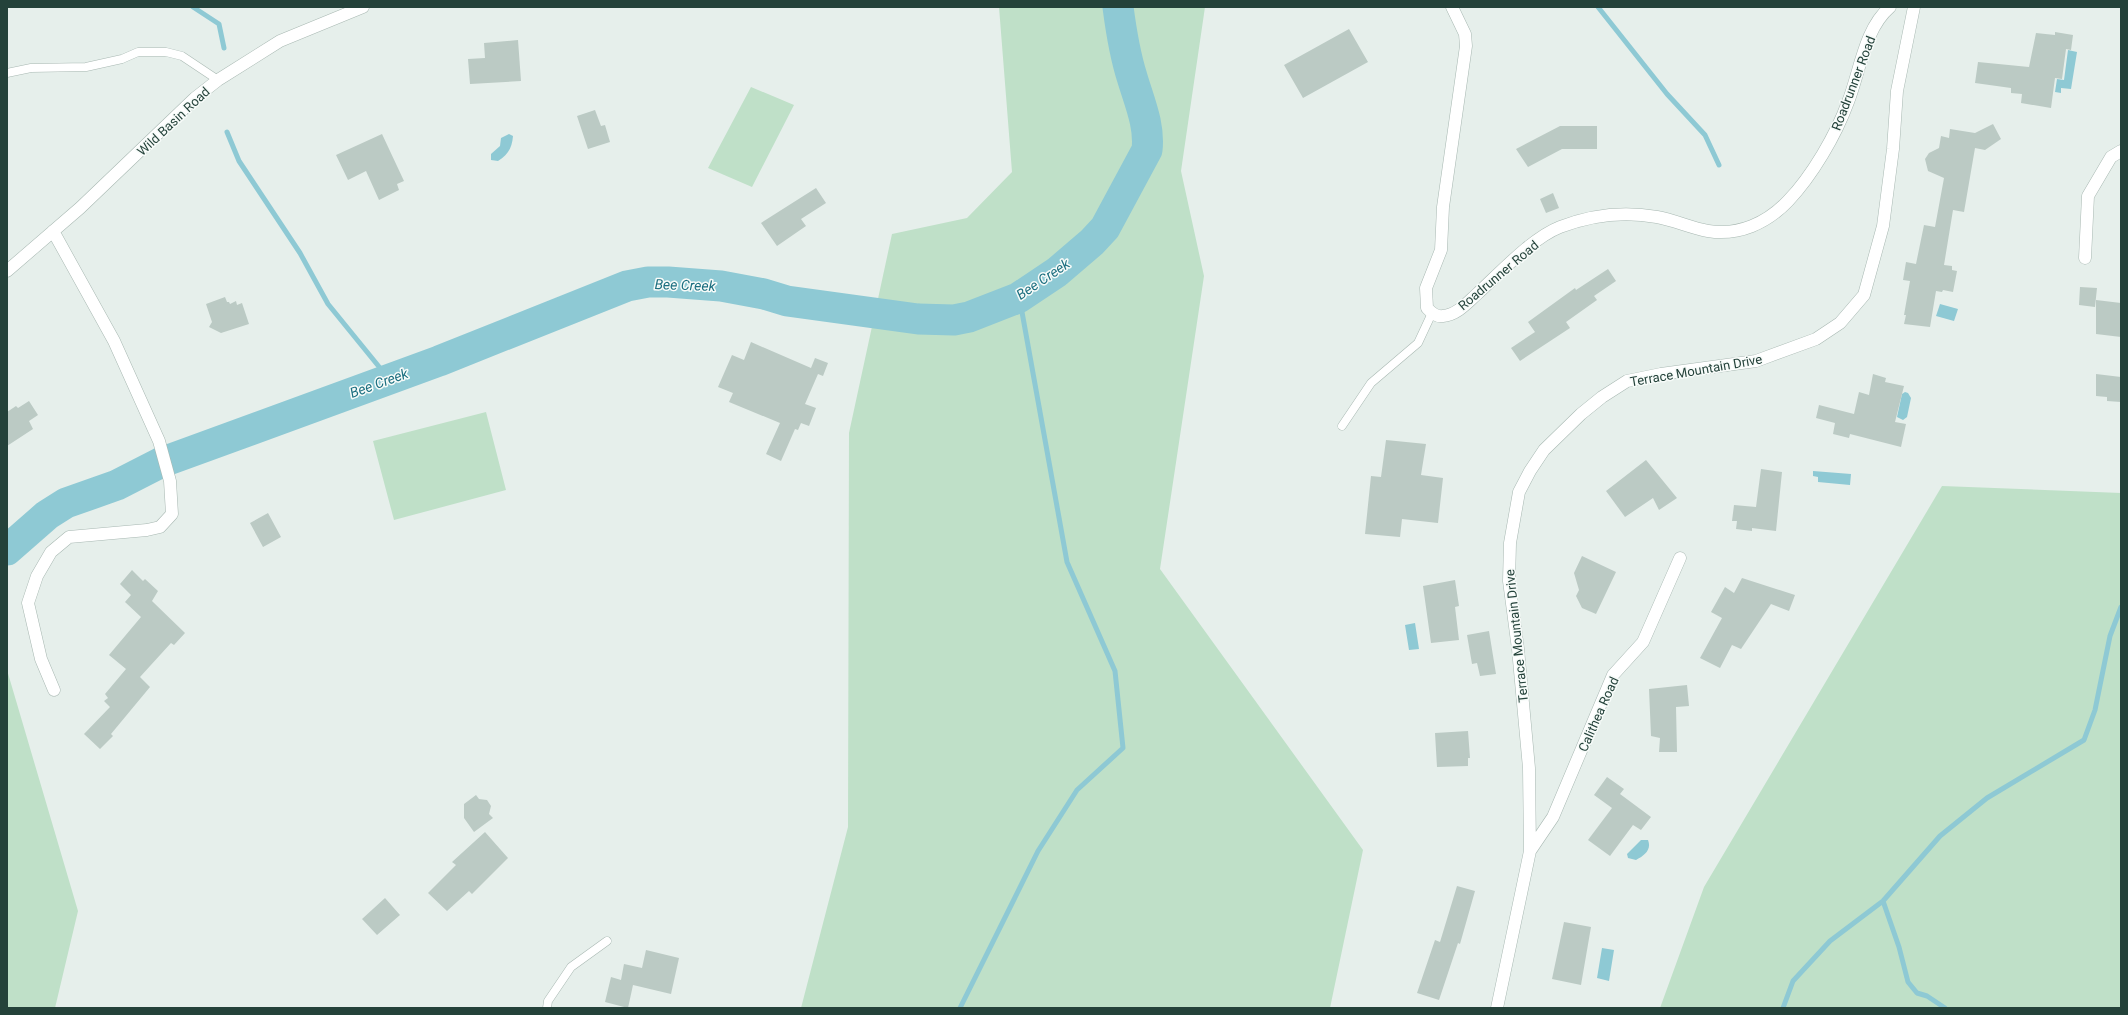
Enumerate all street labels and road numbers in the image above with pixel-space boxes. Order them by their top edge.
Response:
street label: Roadrunner Road [1829,34,1878,133]
street label: Wild Basin Road [134,84,213,159]
street label: Roadrunner Road [1455,237,1541,313]
street label: Terrace Mountain Drive [1629,351,1763,389]
street label: Terrace Mountain Drive [1502,569,1531,703]
street label: Calithea Road [1575,674,1622,754]

